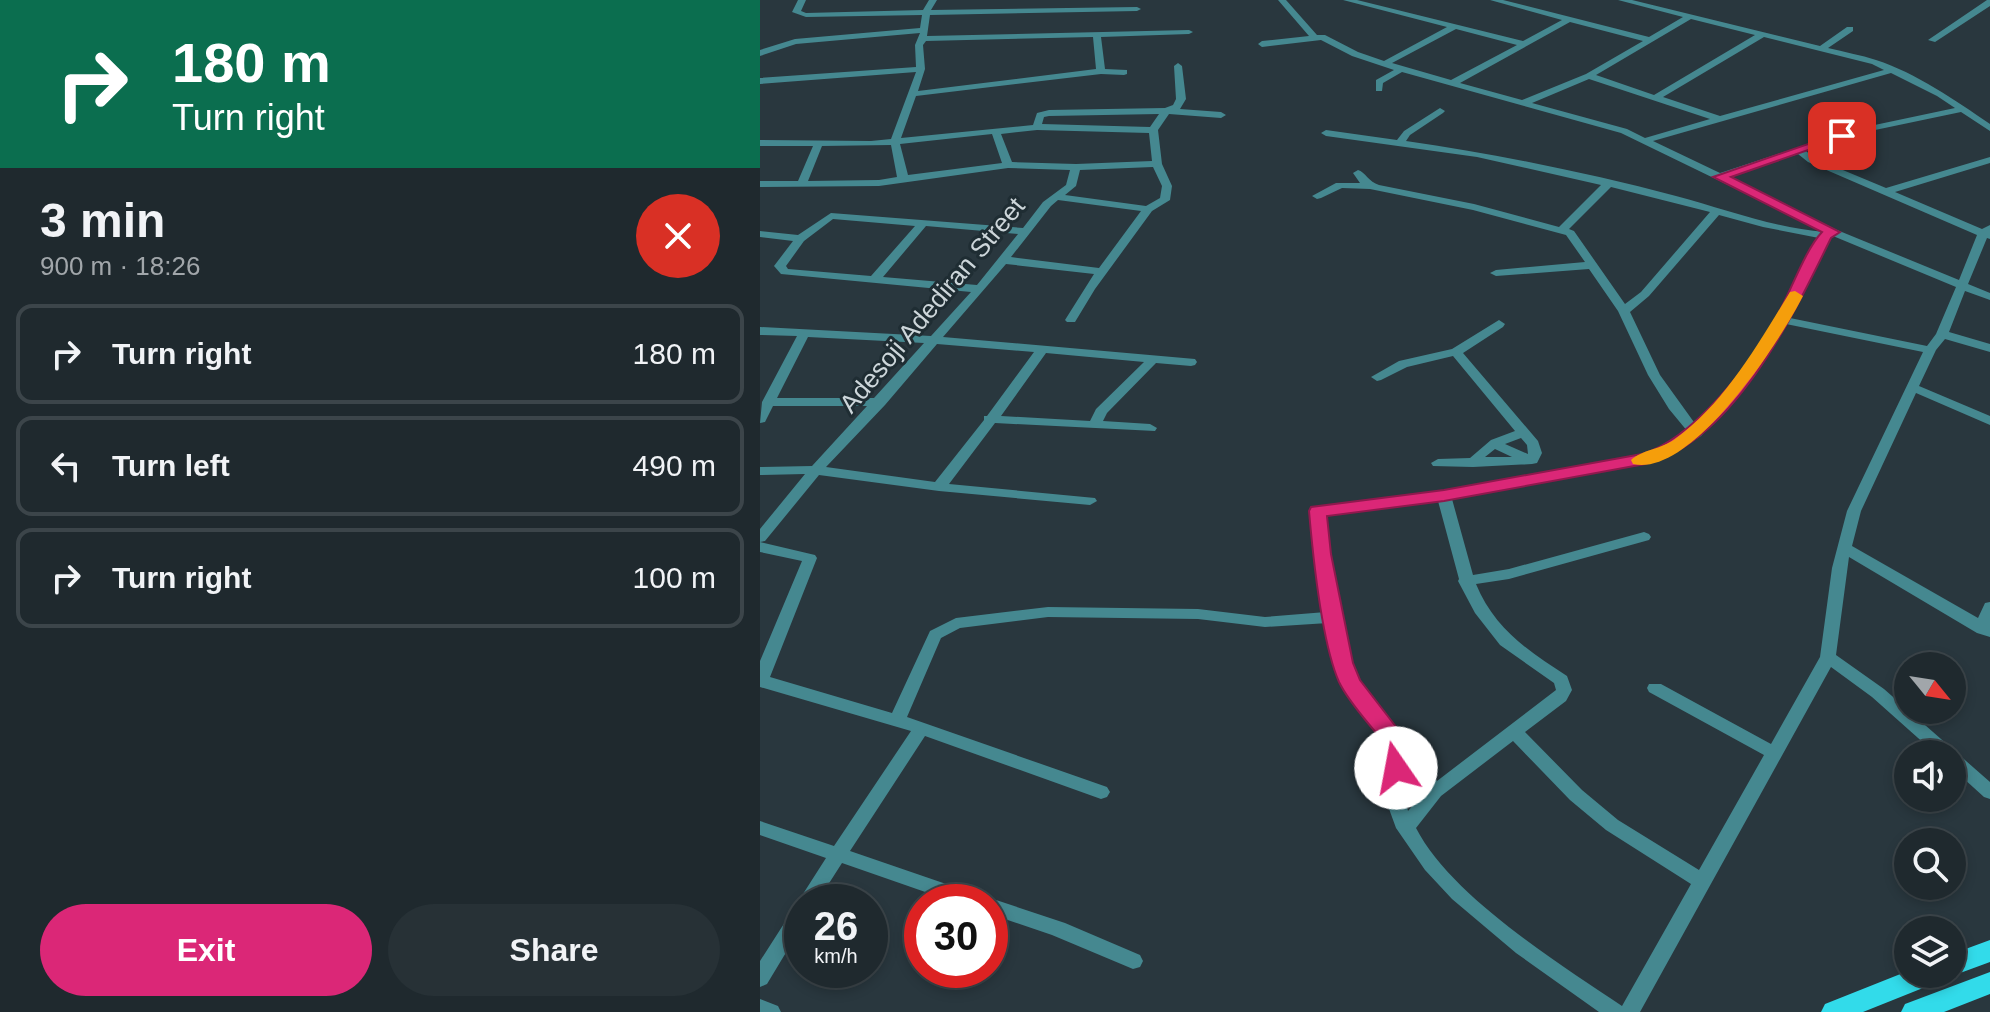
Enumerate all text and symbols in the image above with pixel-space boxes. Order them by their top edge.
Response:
text: 180 m [172,31,331,94]
icon: right [40,32,144,136]
text: Turn right [172,97,325,138]
pin [1808,102,1876,170]
icon: arrive [1820,114,1864,158]
street label: Adesoji Adediran Street [833,191,1031,419]
text: 3 min [40,194,165,247]
button: close [636,194,720,278]
text: 900 m · 18:26 [40,251,200,281]
icon: right [44,332,88,376]
text: Turn right [112,337,251,370]
text: 180 m [633,337,716,370]
icon: left [44,444,88,488]
text: Turn left [112,449,230,482]
text: 490 m [633,449,716,482]
icon: right [44,556,88,600]
text: Turn right [112,561,251,594]
text: 100 m [633,561,716,594]
north arrow [1894,652,1966,724]
map controls [1894,652,1966,988]
position arrow [1354,726,1438,810]
button: sound [1894,740,1966,812]
button: search [1894,828,1966,900]
speed limit sign: 30 [904,884,1008,988]
button: Exit [40,904,372,996]
button: Share [388,904,720,996]
text: 26 [814,904,858,948]
button: layers [1894,916,1966,988]
text: km/h [814,945,858,967]

